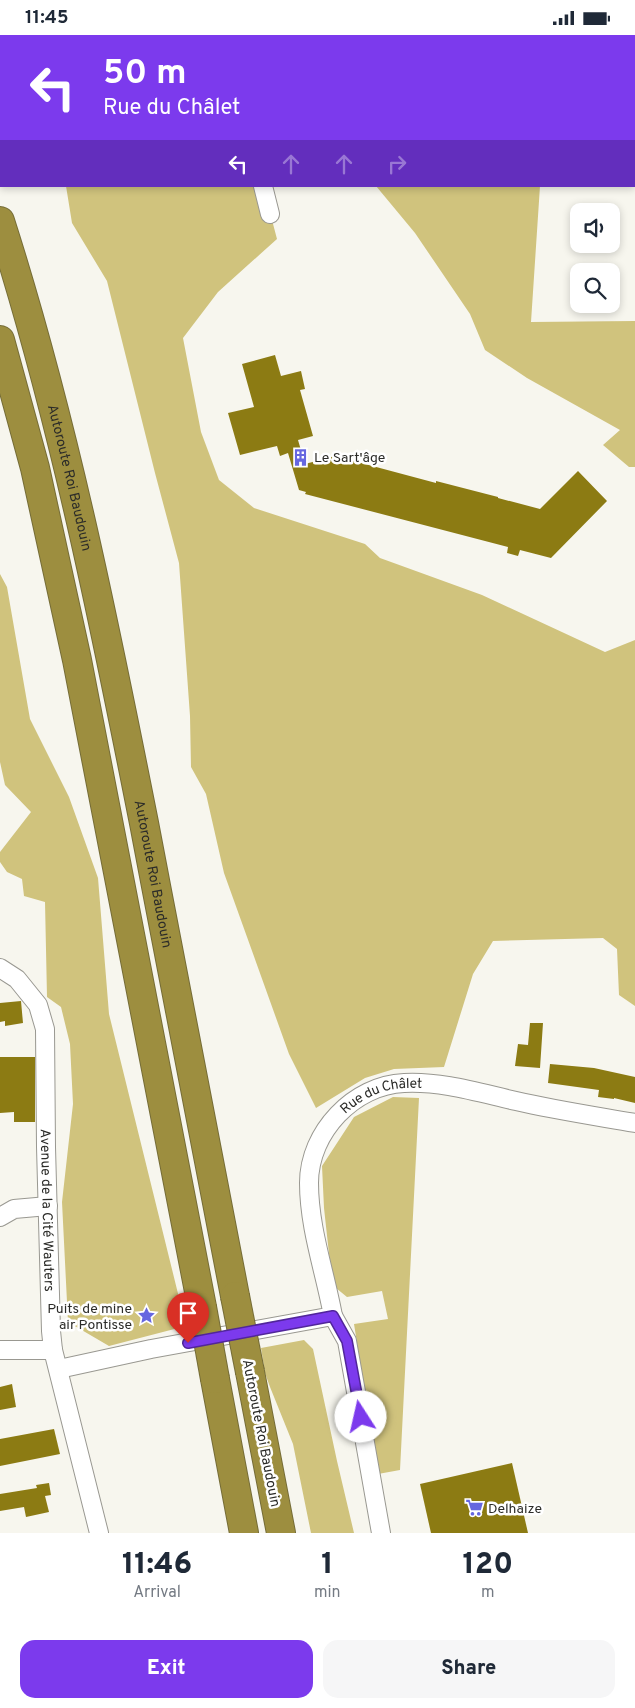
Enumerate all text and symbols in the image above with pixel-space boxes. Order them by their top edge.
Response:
text: 11:45 [25,6,69,30]
text: 50 m [103,52,187,96]
icon: left [20,55,85,120]
text: Rue du Châlet [103,95,240,122]
icon: left [224,150,252,178]
icon: ahead [277,150,305,178]
icon: ahead [330,150,358,178]
icon: right [383,150,411,178]
map controls [570,203,620,313]
button: sound [570,203,620,253]
button: search [570,263,620,313]
street label: Autoroute Roi Baudouin [43,403,94,553]
building icon: Le Sart'âge [290,447,310,467]
place label: Le Sart'âge [314,450,385,467]
street label: Autoroute Roi Baudouin [130,799,175,949]
street label: Rue du Châlet [337,1076,422,1118]
street label: Avenue de la Cité Wauters [36,1129,57,1292]
pin [167,1292,209,1343]
icon: arrive [174,1299,202,1327]
place label: Puits de mine air Pontisse [47,1301,132,1334]
place icon: Puits de mine air Pontisse [136,1306,156,1326]
street label: Autoroute Roi Baudouin [238,1358,283,1509]
position arrow [334,1390,386,1442]
supermarket icon: Delhaize [464,1498,484,1518]
place label: Delhaize [488,1501,542,1518]
text: 11:46 [122,1547,192,1584]
text: 1 [321,1547,333,1584]
text: 120 [463,1547,513,1584]
text: Arrival [133,1583,181,1603]
text: min [314,1583,341,1603]
text: m [481,1583,495,1603]
button: Exit [20,1640,313,1698]
button: Share [323,1640,615,1698]

